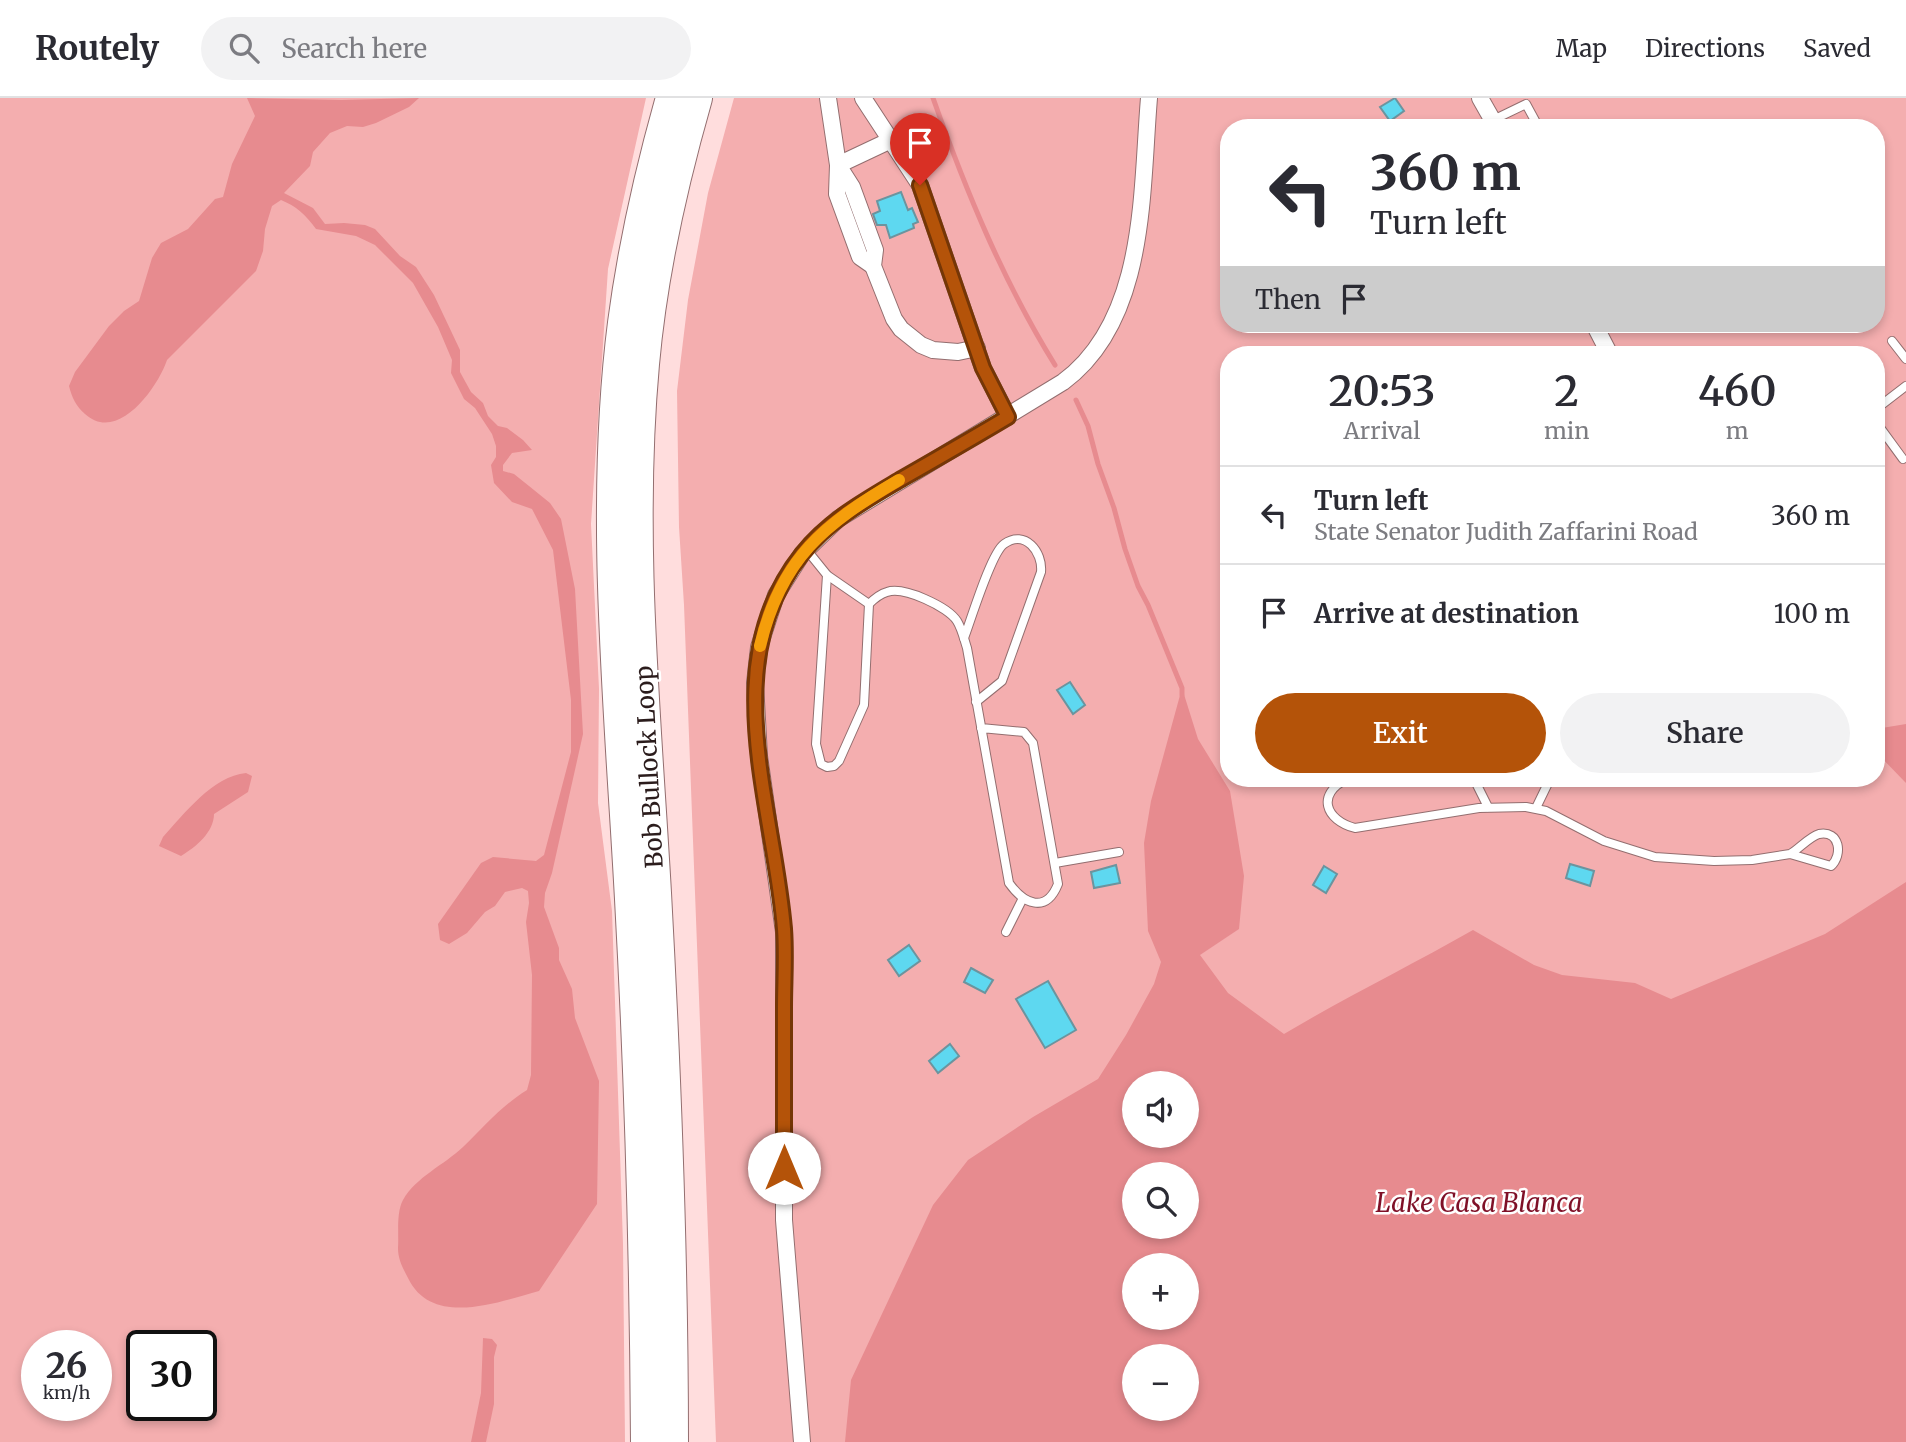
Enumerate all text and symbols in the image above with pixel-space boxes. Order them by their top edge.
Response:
search box [201,17,691,80]
text: Routely [35,28,159,69]
icon: search [225,29,263,67]
text: Search here [281,32,427,65]
text: Map [1556,33,1607,64]
text: Directions [1645,33,1765,64]
text: Saved [1803,33,1871,64]
pin [890,113,950,185]
icon: arrive [901,124,939,162]
text: 360 m [1370,142,1521,203]
icon: left [1255,147,1346,238]
text: Turn left [1370,203,1507,243]
icon: arrive [1335,280,1373,318]
text: Then [1255,283,1321,316]
text: 20:53 [1328,365,1436,417]
text: 2 [1554,365,1579,417]
text: 460 [1698,365,1777,417]
text: Arrival [1344,416,1420,445]
text: min [1544,416,1589,445]
text: m [1726,416,1749,445]
text: Turn left [1314,484,1428,517]
icon: left [1255,496,1293,534]
text: 360 m [1771,499,1850,532]
text: State Senator Judith Zaffarini Road [1314,517,1698,546]
icon: arrive [1255,594,1293,632]
text: Arrive at destination [1314,597,1579,630]
text: 100 m [1774,597,1850,630]
street label: Bob Bullock Loop [628,665,670,869]
button: Exit [1255,693,1546,773]
button: Share [1560,693,1850,773]
map controls [1122,1071,1199,1421]
button: sound [1122,1071,1199,1148]
position arrow [747,1131,821,1205]
button: search [1122,1162,1199,1239]
water label: Lake Casa Blanca [1375,1186,1583,1219]
button: + [1122,1253,1199,1330]
speed limit sign: 30 [126,1330,217,1421]
text: 26 [46,1344,87,1388]
button: − [1122,1344,1199,1421]
text: km/h [43,1381,90,1404]

